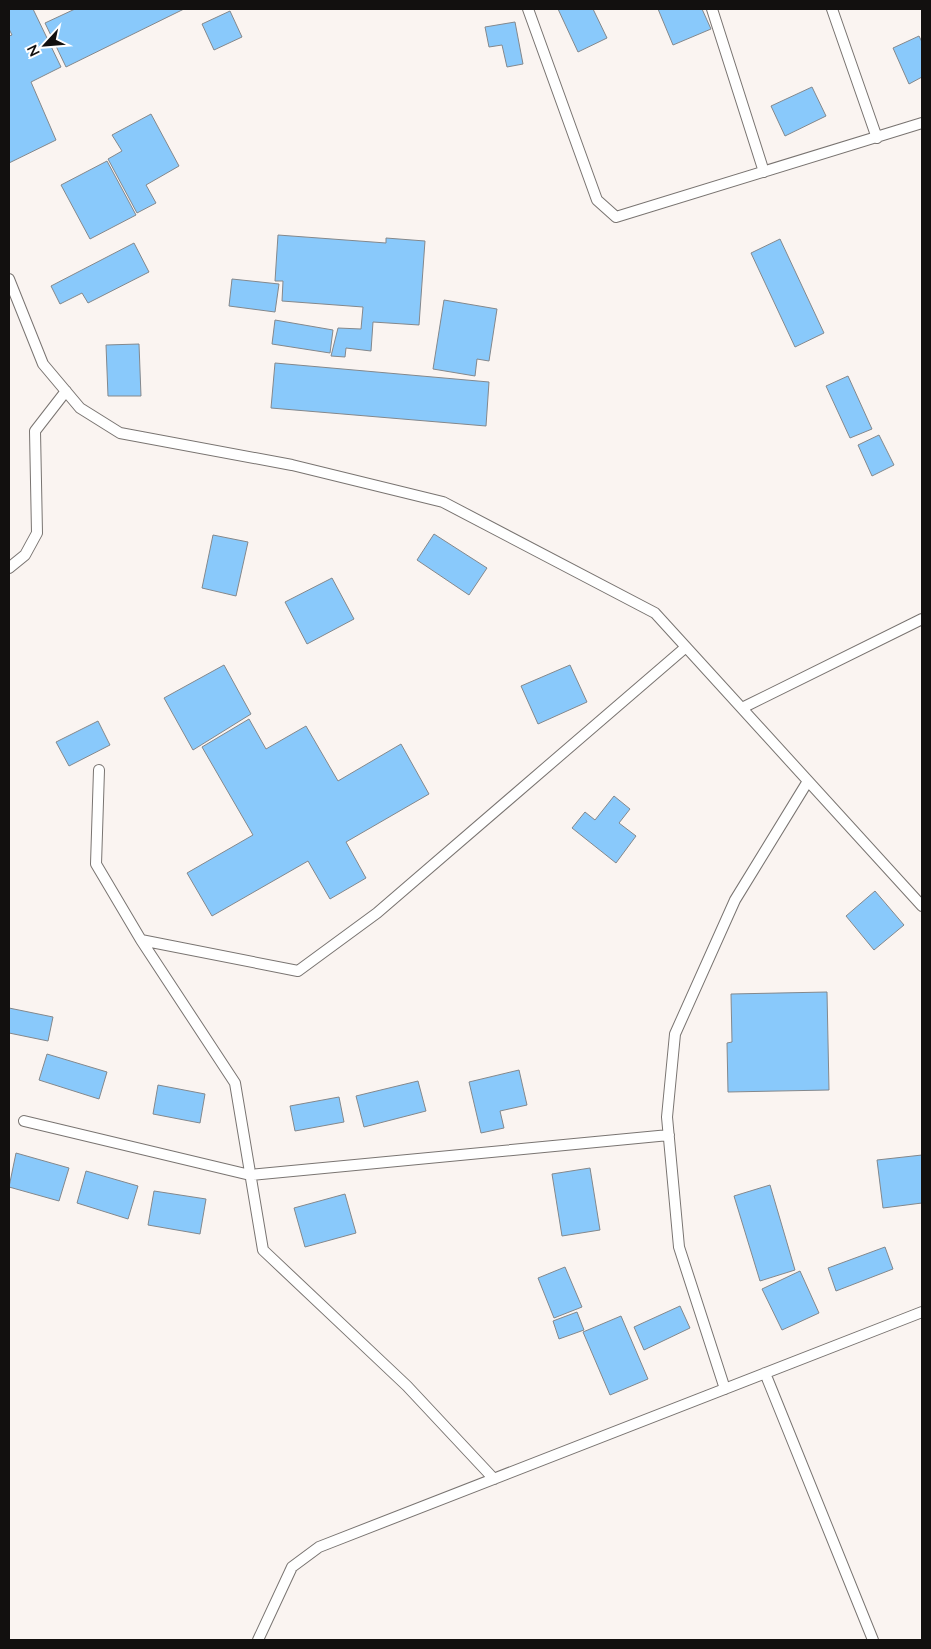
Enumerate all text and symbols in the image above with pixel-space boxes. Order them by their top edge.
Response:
north arrow [20,20,70,70]
text: N [23,42,43,59]

